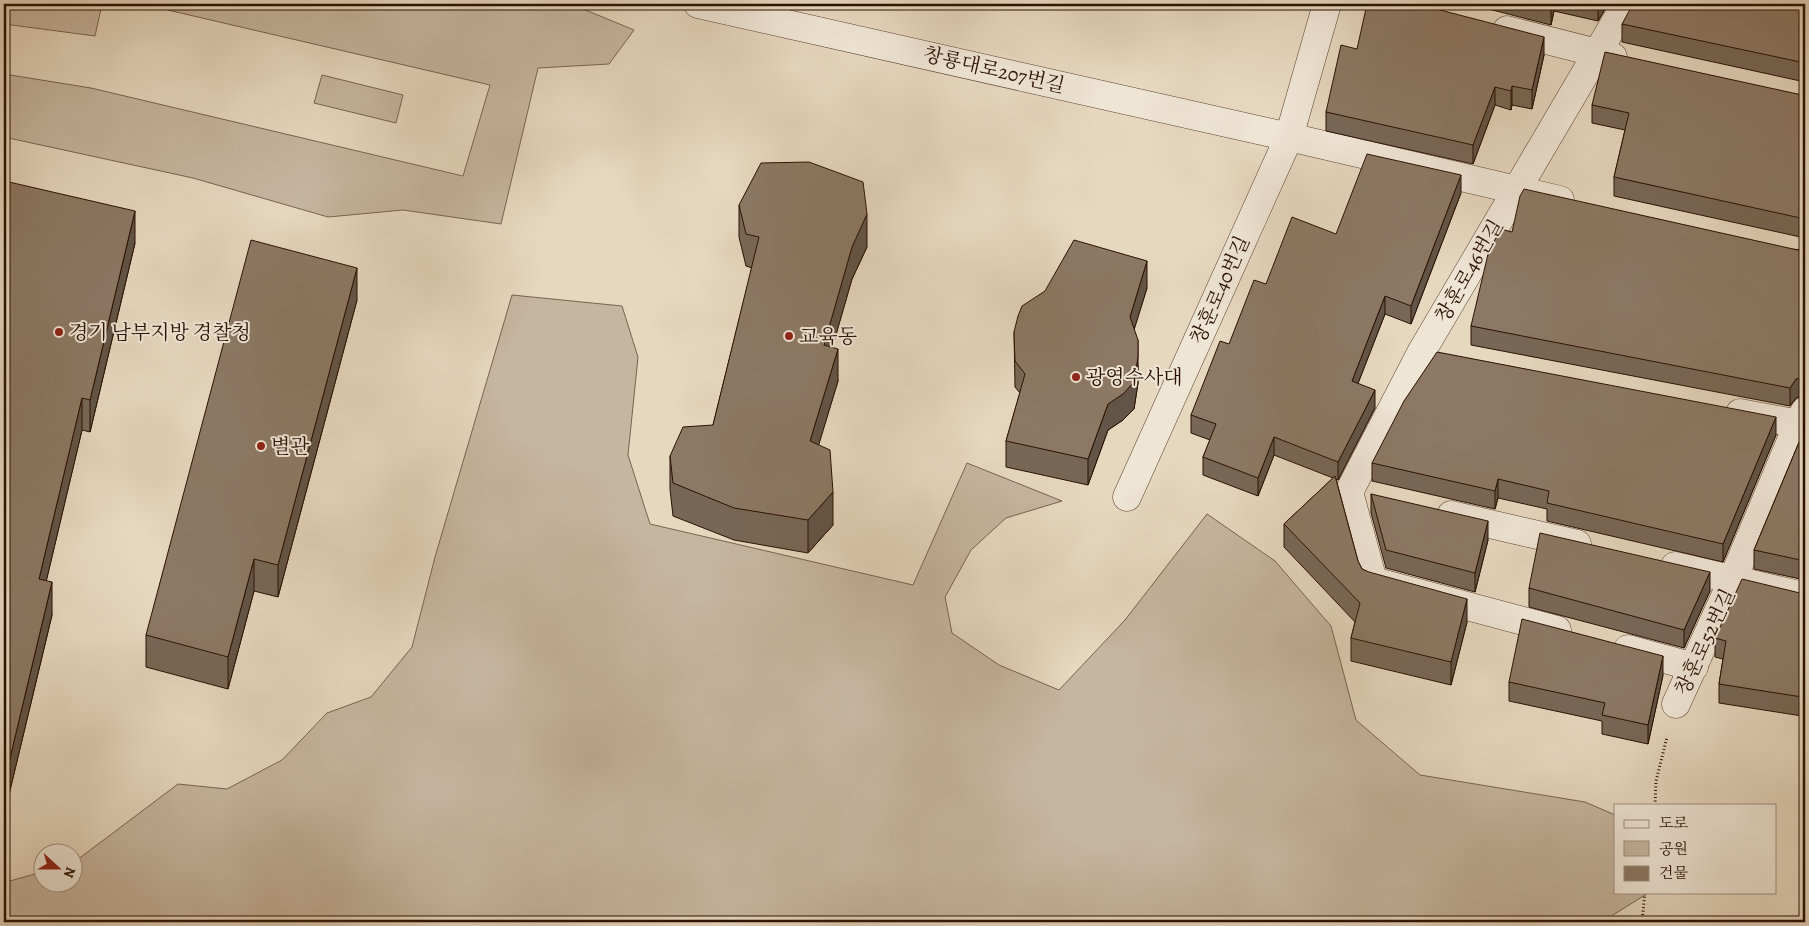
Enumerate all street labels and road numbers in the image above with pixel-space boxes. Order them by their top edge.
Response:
street label: 창룡대로207번길 [921,41,1067,99]
street label: 창훈로46번길 [1429,214,1509,328]
street label: 창훈로40번길 [1184,231,1256,349]
street label: 창훈로52번길 [1669,584,1741,700]

